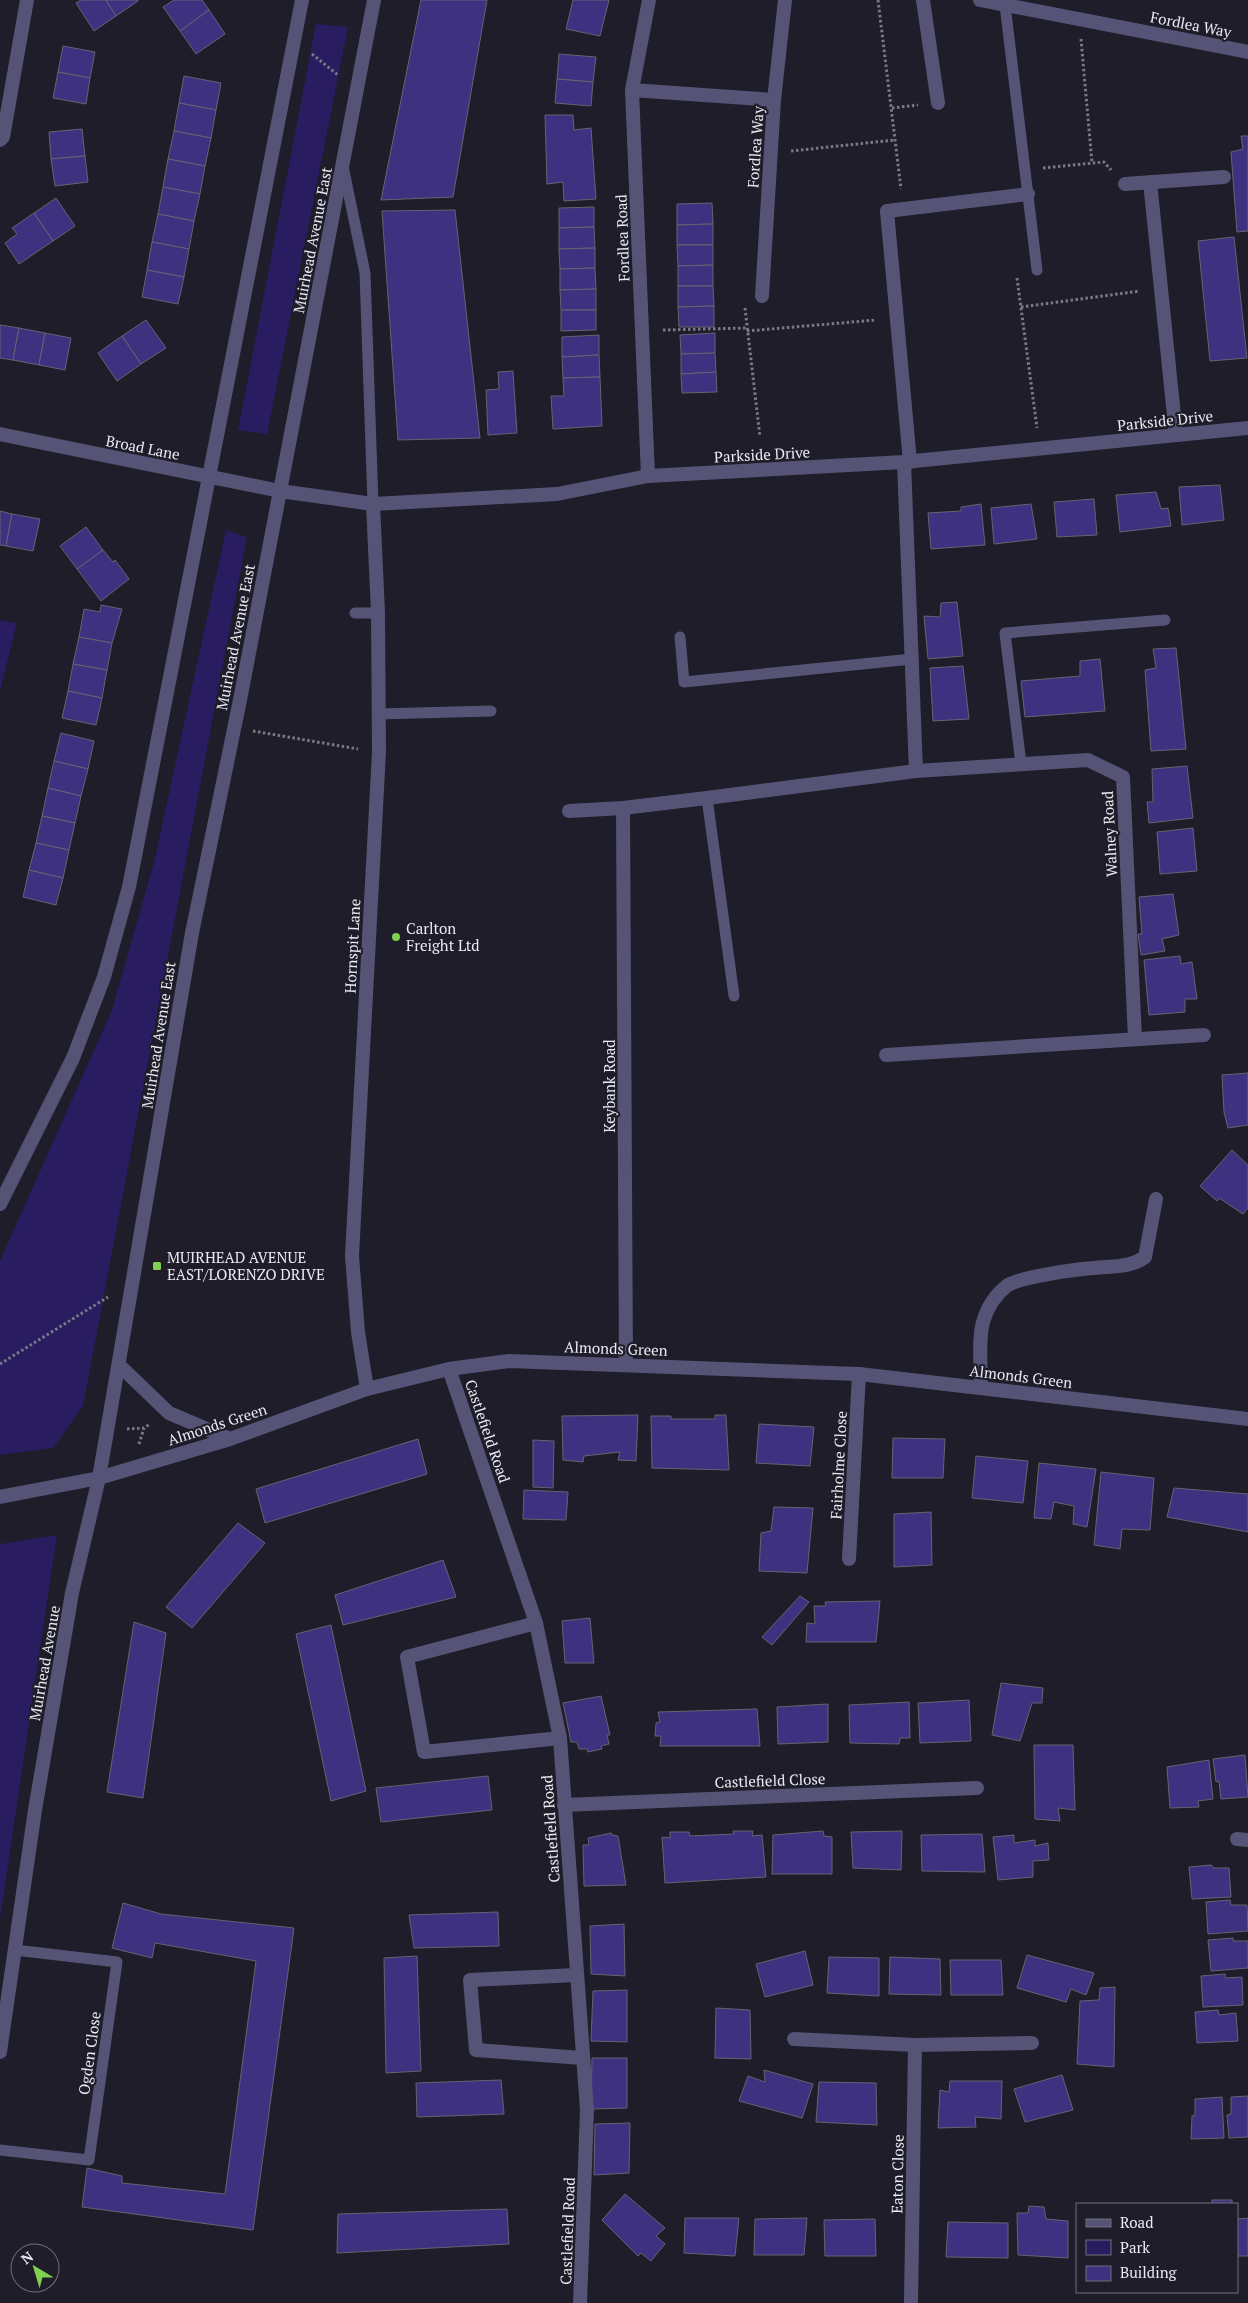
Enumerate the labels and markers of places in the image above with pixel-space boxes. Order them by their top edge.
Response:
place label: Carlton Freight Ltd [406,918,480,955]
marker: Carlton Freight Ltd [390,931,402,943]
place label: MUIRHEAD AVENUE EAST/LORENZO DRIVE [167,1247,325,1284]
marker: MUIRHEAD AVENUE EAST/LORENZO DRIVE [151,1260,163,1272]

